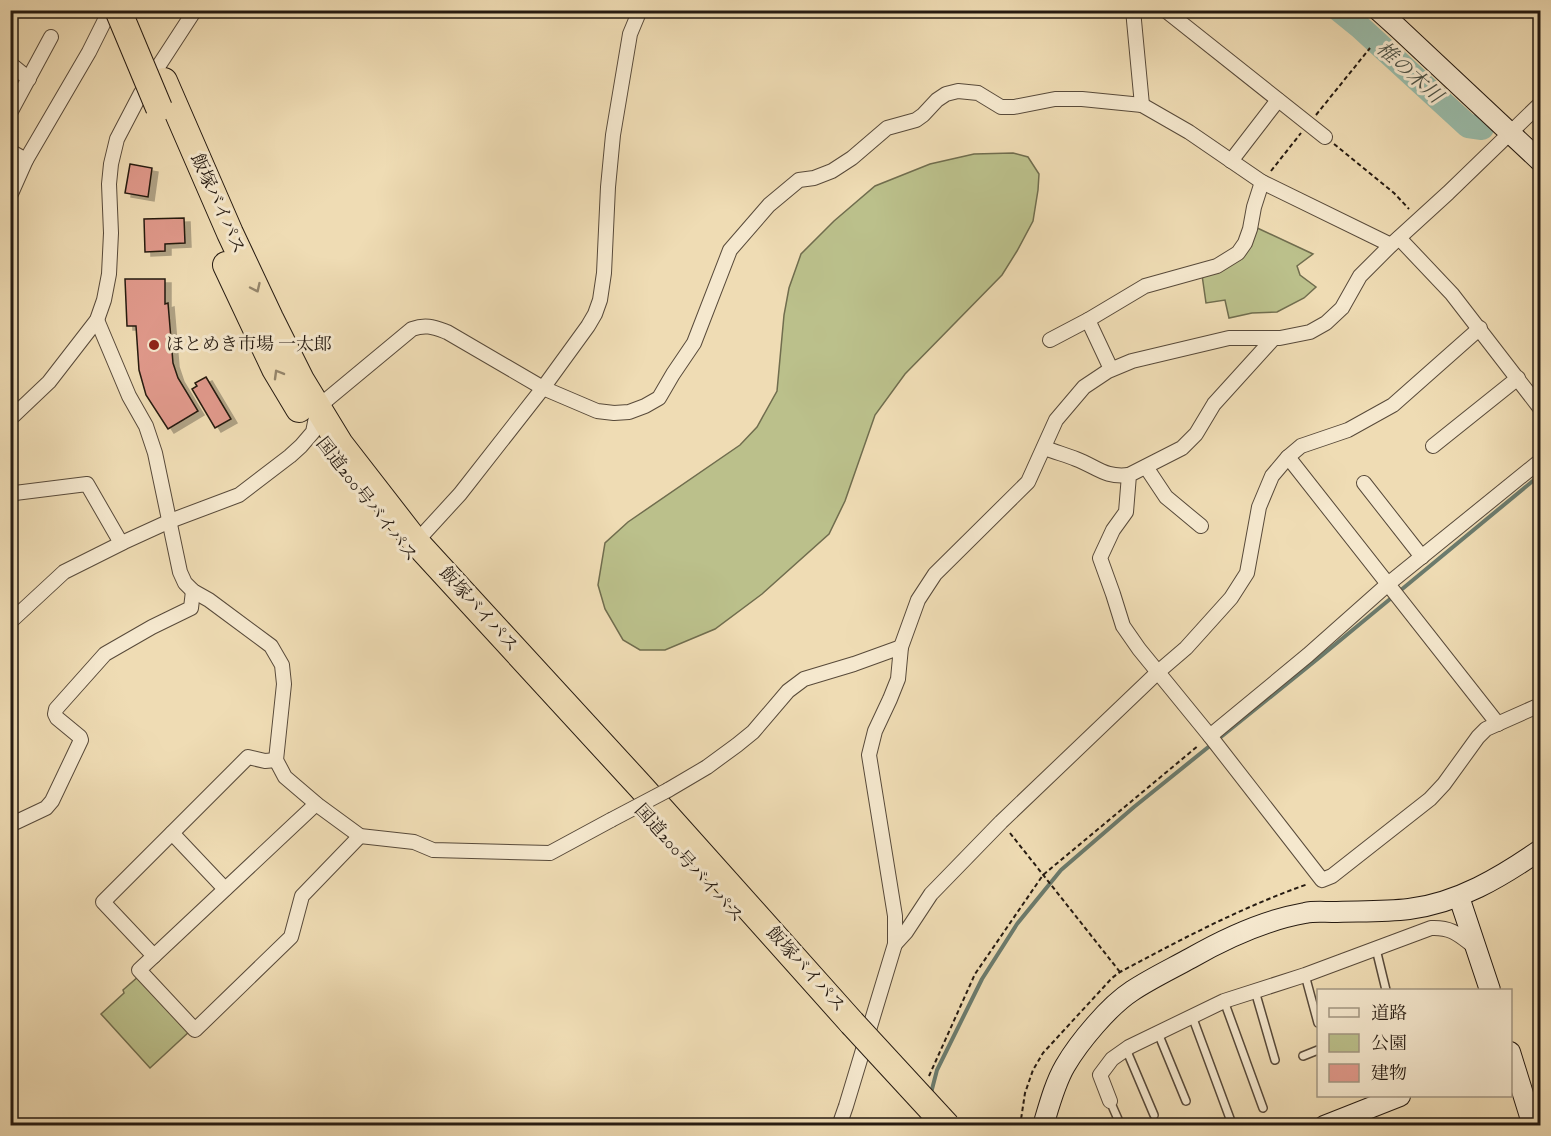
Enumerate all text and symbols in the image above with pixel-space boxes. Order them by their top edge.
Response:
water label: 椎の木川 [1371,37,1449,110]
street label: 飯塚バイパス [185,150,249,258]
one-way arrow [248,282,260,293]
place label: ほとめき市場 一太郎 [166,334,332,357]
marker: ほとめき市場 一太郎 [147,338,161,352]
one-way arrow [274,370,285,380]
street label: 国道200号バイパス [310,433,422,567]
street label: 飯塚バイパス [433,562,523,658]
street label: 国道200号バイパス [629,800,747,928]
street label: 飯塚バイパス [760,922,850,1018]
legend [1317,989,1512,1097]
text: 道路 [1371,1003,1407,1026]
text: 公園 [1371,1033,1407,1056]
text: 建物 [1371,1063,1407,1086]

